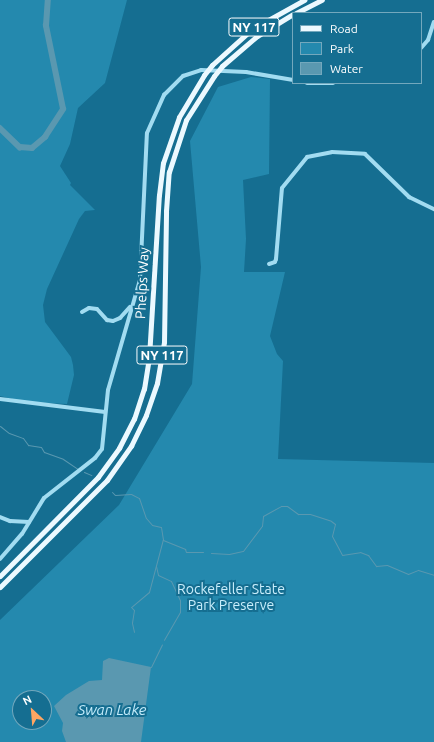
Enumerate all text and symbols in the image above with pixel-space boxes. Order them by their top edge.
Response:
legend [292,12,422,84]
road number: NY 117 [228,16,280,38]
text: Road [330,22,358,35]
text: Park [330,42,354,55]
text: Water [330,62,363,75]
street label: Phelps Way [132,247,152,319]
road number: NY 117 [136,344,188,366]
park label: Rockefeller State Park Preserve [177,581,285,614]
north arrow [12,690,52,730]
text: N [21,693,34,707]
water label: Swan Lake [78,701,146,719]

